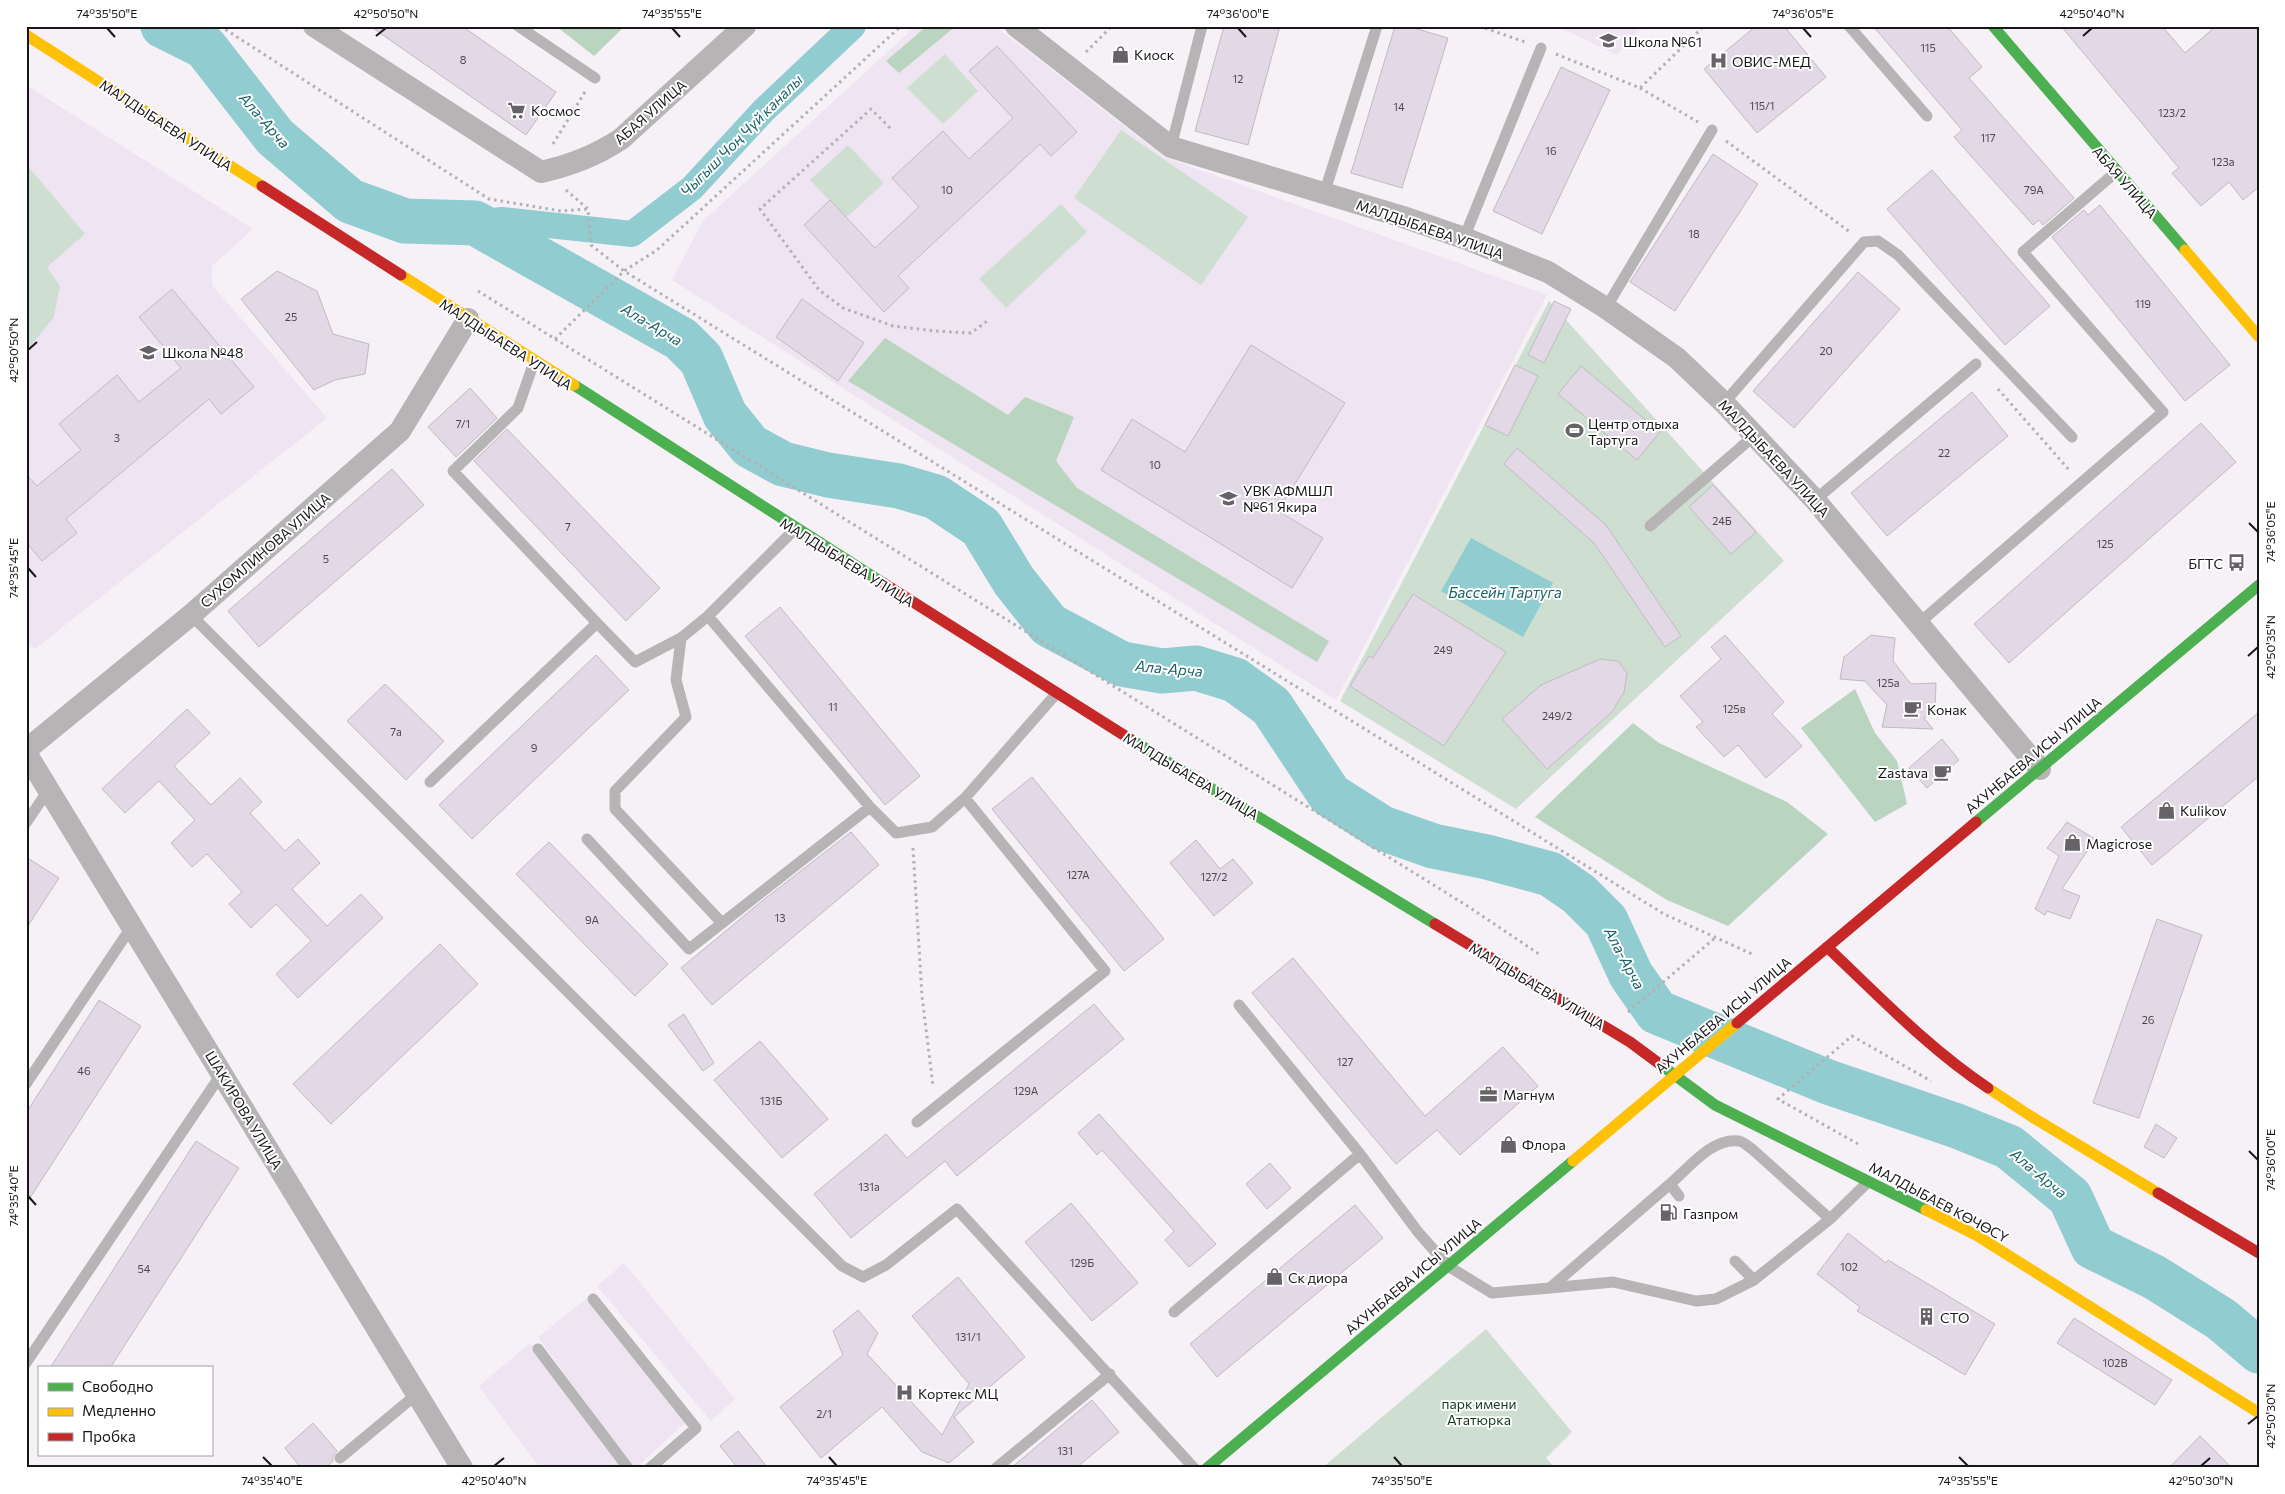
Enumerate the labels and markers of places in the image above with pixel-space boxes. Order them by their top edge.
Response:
school or university icon: Школа №61 [1599,31,1619,51]
place label: Школа №61 [1623,33,1702,50]
shop icon: Киоск [1110,44,1130,64]
place label: Киоск [1134,46,1175,63]
hospital icon: ОВИС-МЕД [1708,51,1728,71]
place label: ОВИС-МЕД [1732,53,1811,70]
supermarket icon: Космос [507,100,527,120]
place label: Космос [531,102,580,119]
school or university icon: Школа №48 [138,342,158,362]
place label: Школа №48 [162,344,243,361]
place label: Центр отдыха Тартуга [1588,415,1679,448]
sports icon: Центр отдыха Тартуга [1564,421,1584,441]
place label: УВК АФМШЛ №61 Якира [1243,482,1333,515]
school or university icon: УВК АФМШЛ №61 Якира [1219,488,1239,508]
bus stop icon: БГТС [2227,553,2247,573]
place label: БГТС [2188,555,2223,572]
cafe icon: Конак [1903,699,1923,719]
place label: Конак [1927,701,1967,718]
cafe icon: Zastava [1932,762,1952,782]
place label: Zastava [1878,764,1928,781]
shop icon: Kulikov [2156,800,2176,820]
place label: Kulikov [2180,802,2227,819]
shop icon: Magicrose [2062,833,2082,853]
place label: Magicrose [2086,835,2152,852]
office icon: Магнум [1479,1084,1499,1104]
place label: Магнум [1503,1086,1555,1103]
shop icon: Флора [1498,1134,1518,1154]
place label: Флора [1522,1136,1566,1153]
fuel station icon: Газпром [1659,1203,1679,1223]
place label: Газпром [1683,1205,1738,1222]
shop icon: Ск диора [1264,1267,1284,1287]
place label: Ск диора [1288,1269,1348,1286]
building icon: CTO [1916,1307,1936,1327]
place label: CTO [1940,1309,1970,1326]
hospital icon: Кортекс МЦ [894,1383,914,1403]
place label: Кортекс МЦ [918,1385,998,1402]

